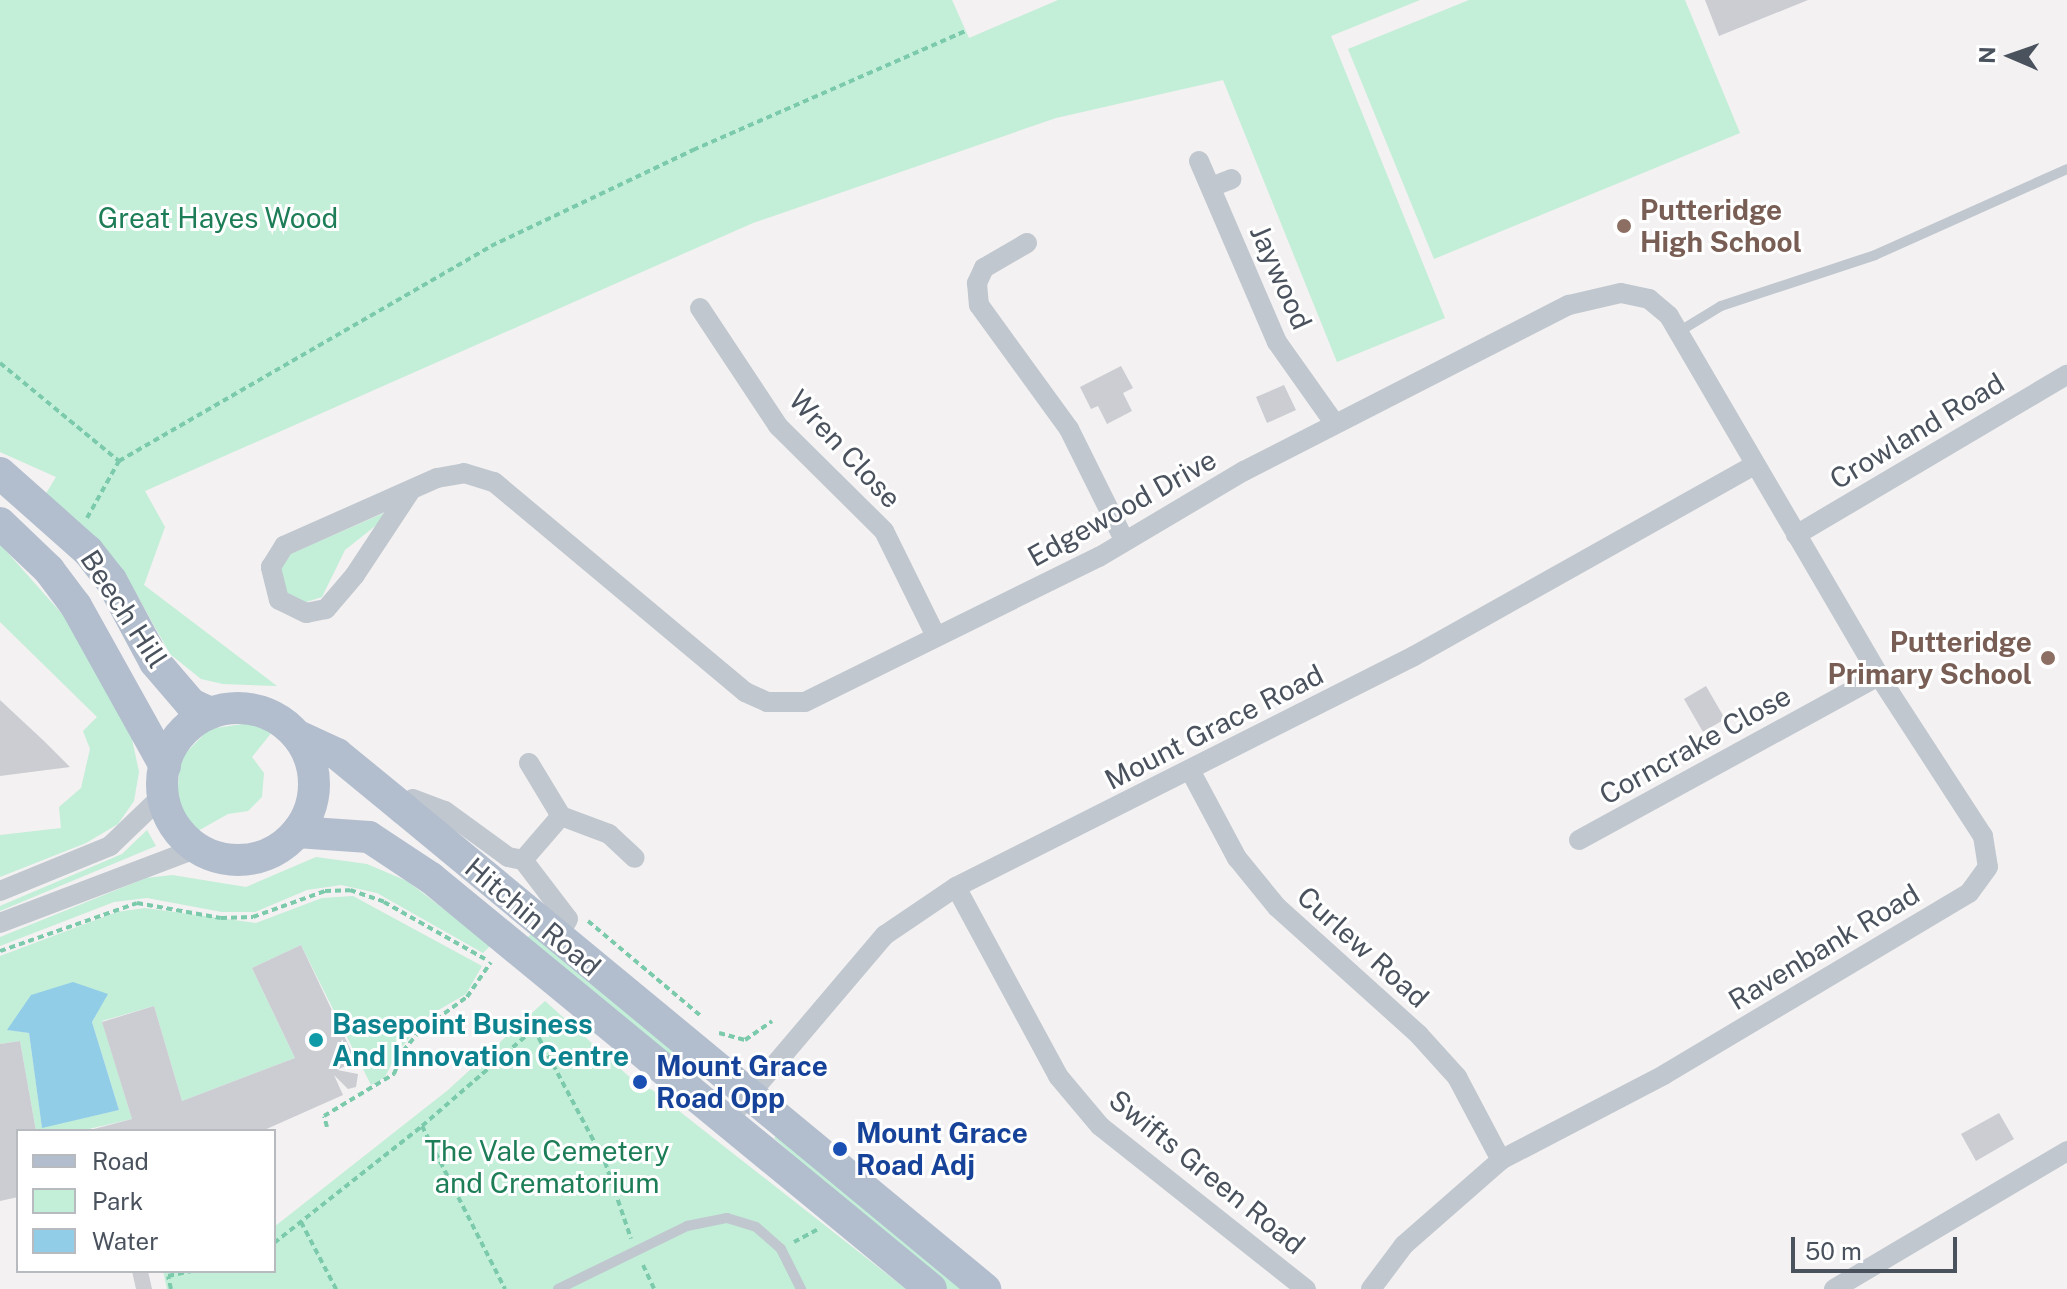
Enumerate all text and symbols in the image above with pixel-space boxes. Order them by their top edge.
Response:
north arrow [1971,16,2051,96]
text: N [1974,46,2000,64]
place label: Putteridge High School [1640,193,1802,259]
park label: Great Hayes Wood [97,201,339,235]
marker: Putteridge High School [1615,217,1633,235]
street label: Jaywood [1243,219,1319,335]
street label: Crowland Road [1824,366,2010,496]
street label: Wren Close [782,383,908,515]
street label: Edgewood Drive [1022,442,1222,574]
street label: Beech Hill [74,544,174,674]
place label: Putteridge Primary School [1827,625,2032,691]
marker: Putteridge Primary School [2039,649,2057,667]
street label: Mount Grace Road [1099,657,1329,797]
street label: Corncrake Close [1593,679,1797,811]
street label: Hitchin Road [458,851,608,983]
street label: Ravenbank Road [1723,877,1925,1017]
street label: Curlew Road [1290,879,1436,1015]
place label: Basepoint Business And Innovation Centre [332,1007,629,1073]
marker: Basepoint Business And Innovation Centre [307,1031,325,1049]
place label: Mount Grace Road Opp [656,1049,828,1115]
marker: Mount Grace Road Opp [631,1073,649,1091]
street label: Swifts Green Road [1102,1083,1312,1261]
place label: Mount Grace Road Adj [856,1116,1028,1182]
legend [16,1129,276,1273]
park label: The Vale Cemetery and Crematorium [424,1134,670,1200]
marker: Mount Grace Road Adj [831,1140,849,1158]
text: Road [92,1147,149,1175]
text: Park [92,1187,143,1215]
scale bar [1795,1221,1961,1271]
text: Water [92,1227,159,1255]
text: 50 m [1805,1237,1862,1265]

